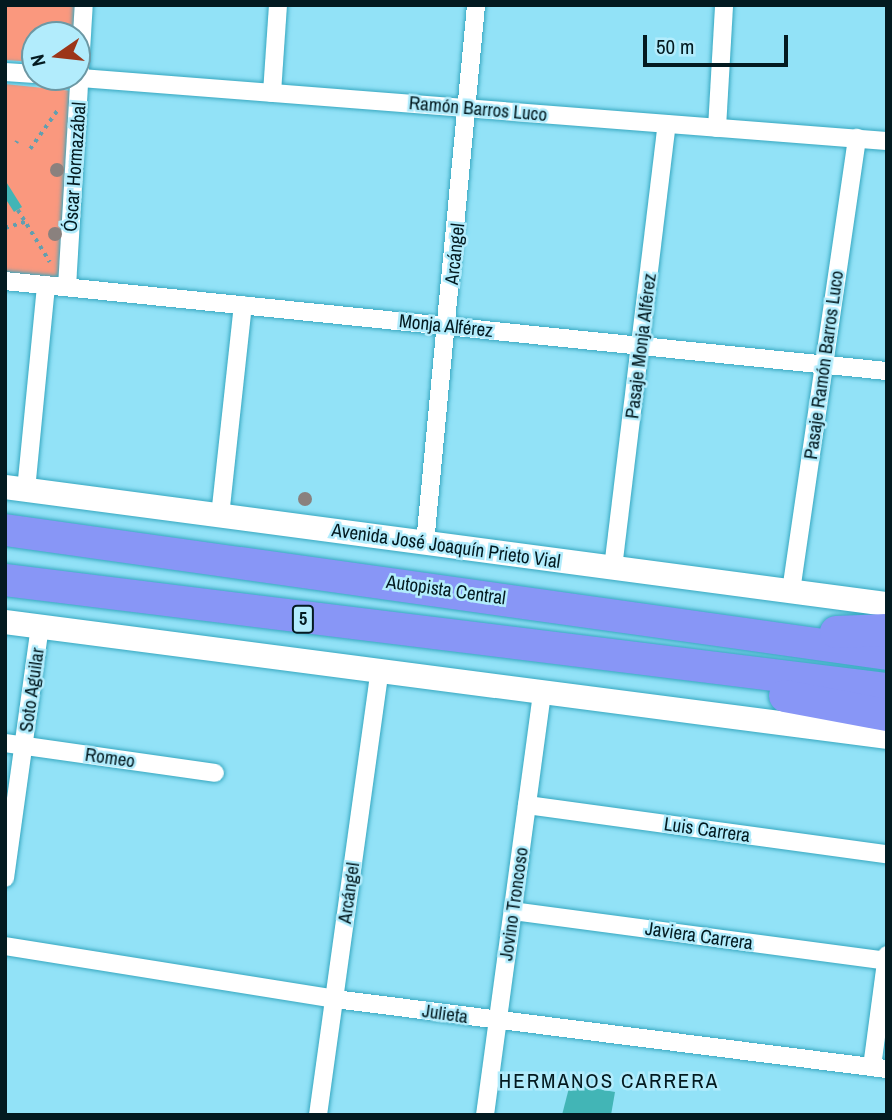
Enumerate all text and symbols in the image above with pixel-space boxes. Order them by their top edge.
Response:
north arrow [21,21,91,91]
scale bar [647,21,792,65]
text: 50 m [656,32,694,61]
text: N [24,52,52,69]
street label: Ramón Barros Luco [408,92,548,126]
street label: Óscar Hormazábal [59,101,91,233]
street label: Arcángel [440,222,470,286]
street label: Pasaje Ramón Barros Luco [799,269,849,461]
street label: Pasaje Monja Alférez [621,272,661,420]
street label: Monja Alférez [397,310,495,342]
street label: Avenida José Joaquín Prieto Vial [330,519,562,573]
street label: Autopista Central [385,570,507,610]
road number: 5 [291,604,315,634]
street label: Soto Aguilar [15,646,49,734]
street label: Romeo [84,743,136,773]
street label: Luis Carrera [663,813,751,847]
street label: Jovino Troncoso [495,846,533,962]
street label: Arcángel [333,861,365,925]
street label: Javiera Carrera [644,917,754,955]
street label: Julieta [421,1000,469,1028]
district label: HERMANOS CARRERA [501,1068,717,1094]

